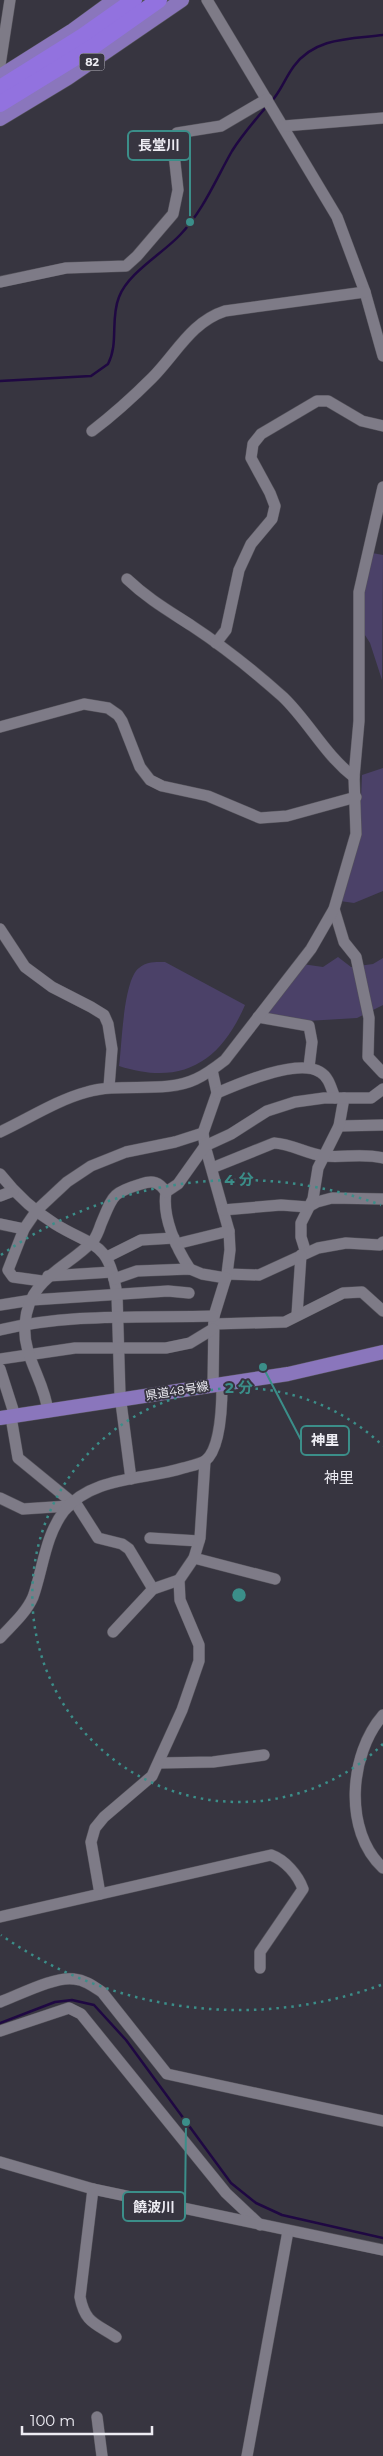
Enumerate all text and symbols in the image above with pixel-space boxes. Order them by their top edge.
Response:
road number: 82 [80,54,104,70]
callout: 長堂川 [128,131,190,160]
text: 長堂川 [138,136,180,154]
text: 4 分 [224,1170,254,1189]
street label: 県道48号線 [144,1378,210,1403]
text: 2 分 [225,1378,253,1397]
callout: 神里 [301,1426,349,1455]
text: 神里 [311,1431,339,1449]
district label: 神里 [324,1468,354,1487]
centre of rings [230,1586,248,1604]
callout: 饒波川 [123,2192,185,2221]
text: 饒波川 [133,2198,175,2216]
scale bar [22,2404,152,2436]
text: 100 m [30,2411,75,2430]

